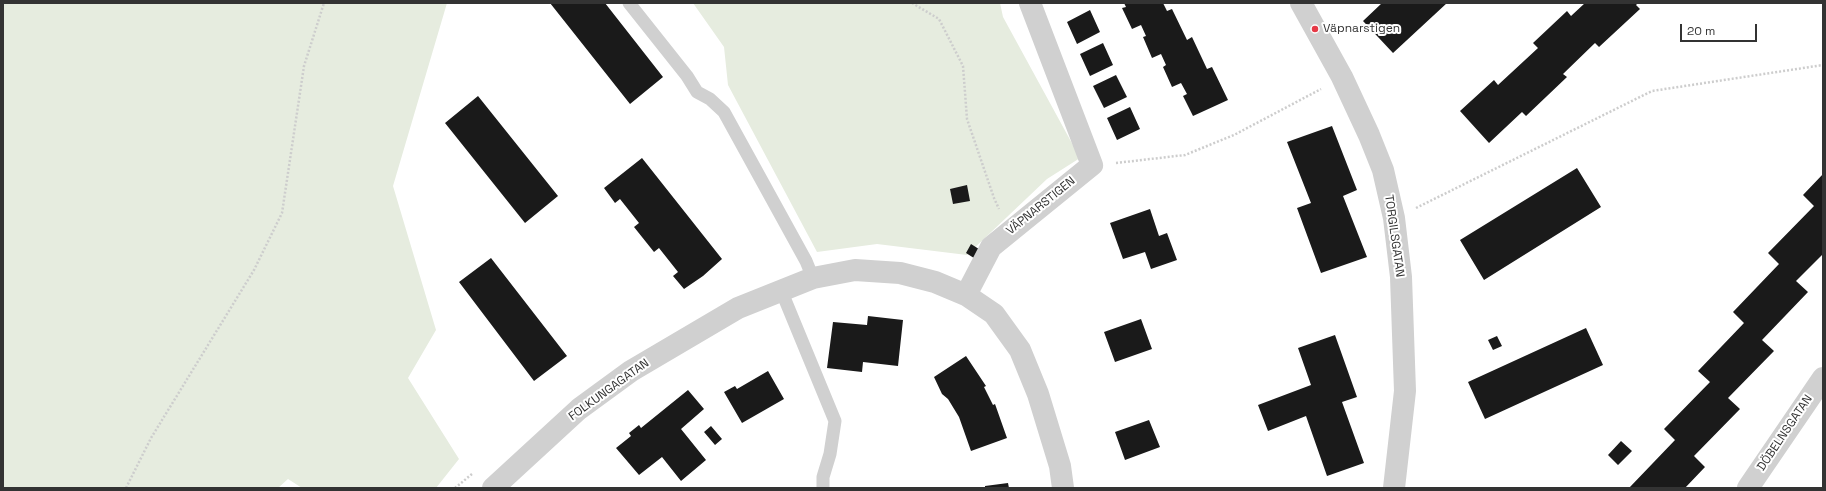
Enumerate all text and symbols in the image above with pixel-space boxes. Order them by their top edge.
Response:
scale bar [1682,16,1759,42]
place label: Väpnarstigen [1323,22,1400,36]
text: 20 m [1687,23,1715,39]
marker: Väpnarstigen [1310,24,1320,34]
street label: VÄPNARSTIGEN [1004,174,1078,238]
street label: TORGILSGATAN [1381,194,1407,278]
street label: FOLKUNGAGATAN [566,356,652,424]
street label: DÖBELNSGATAN [1754,392,1816,474]

